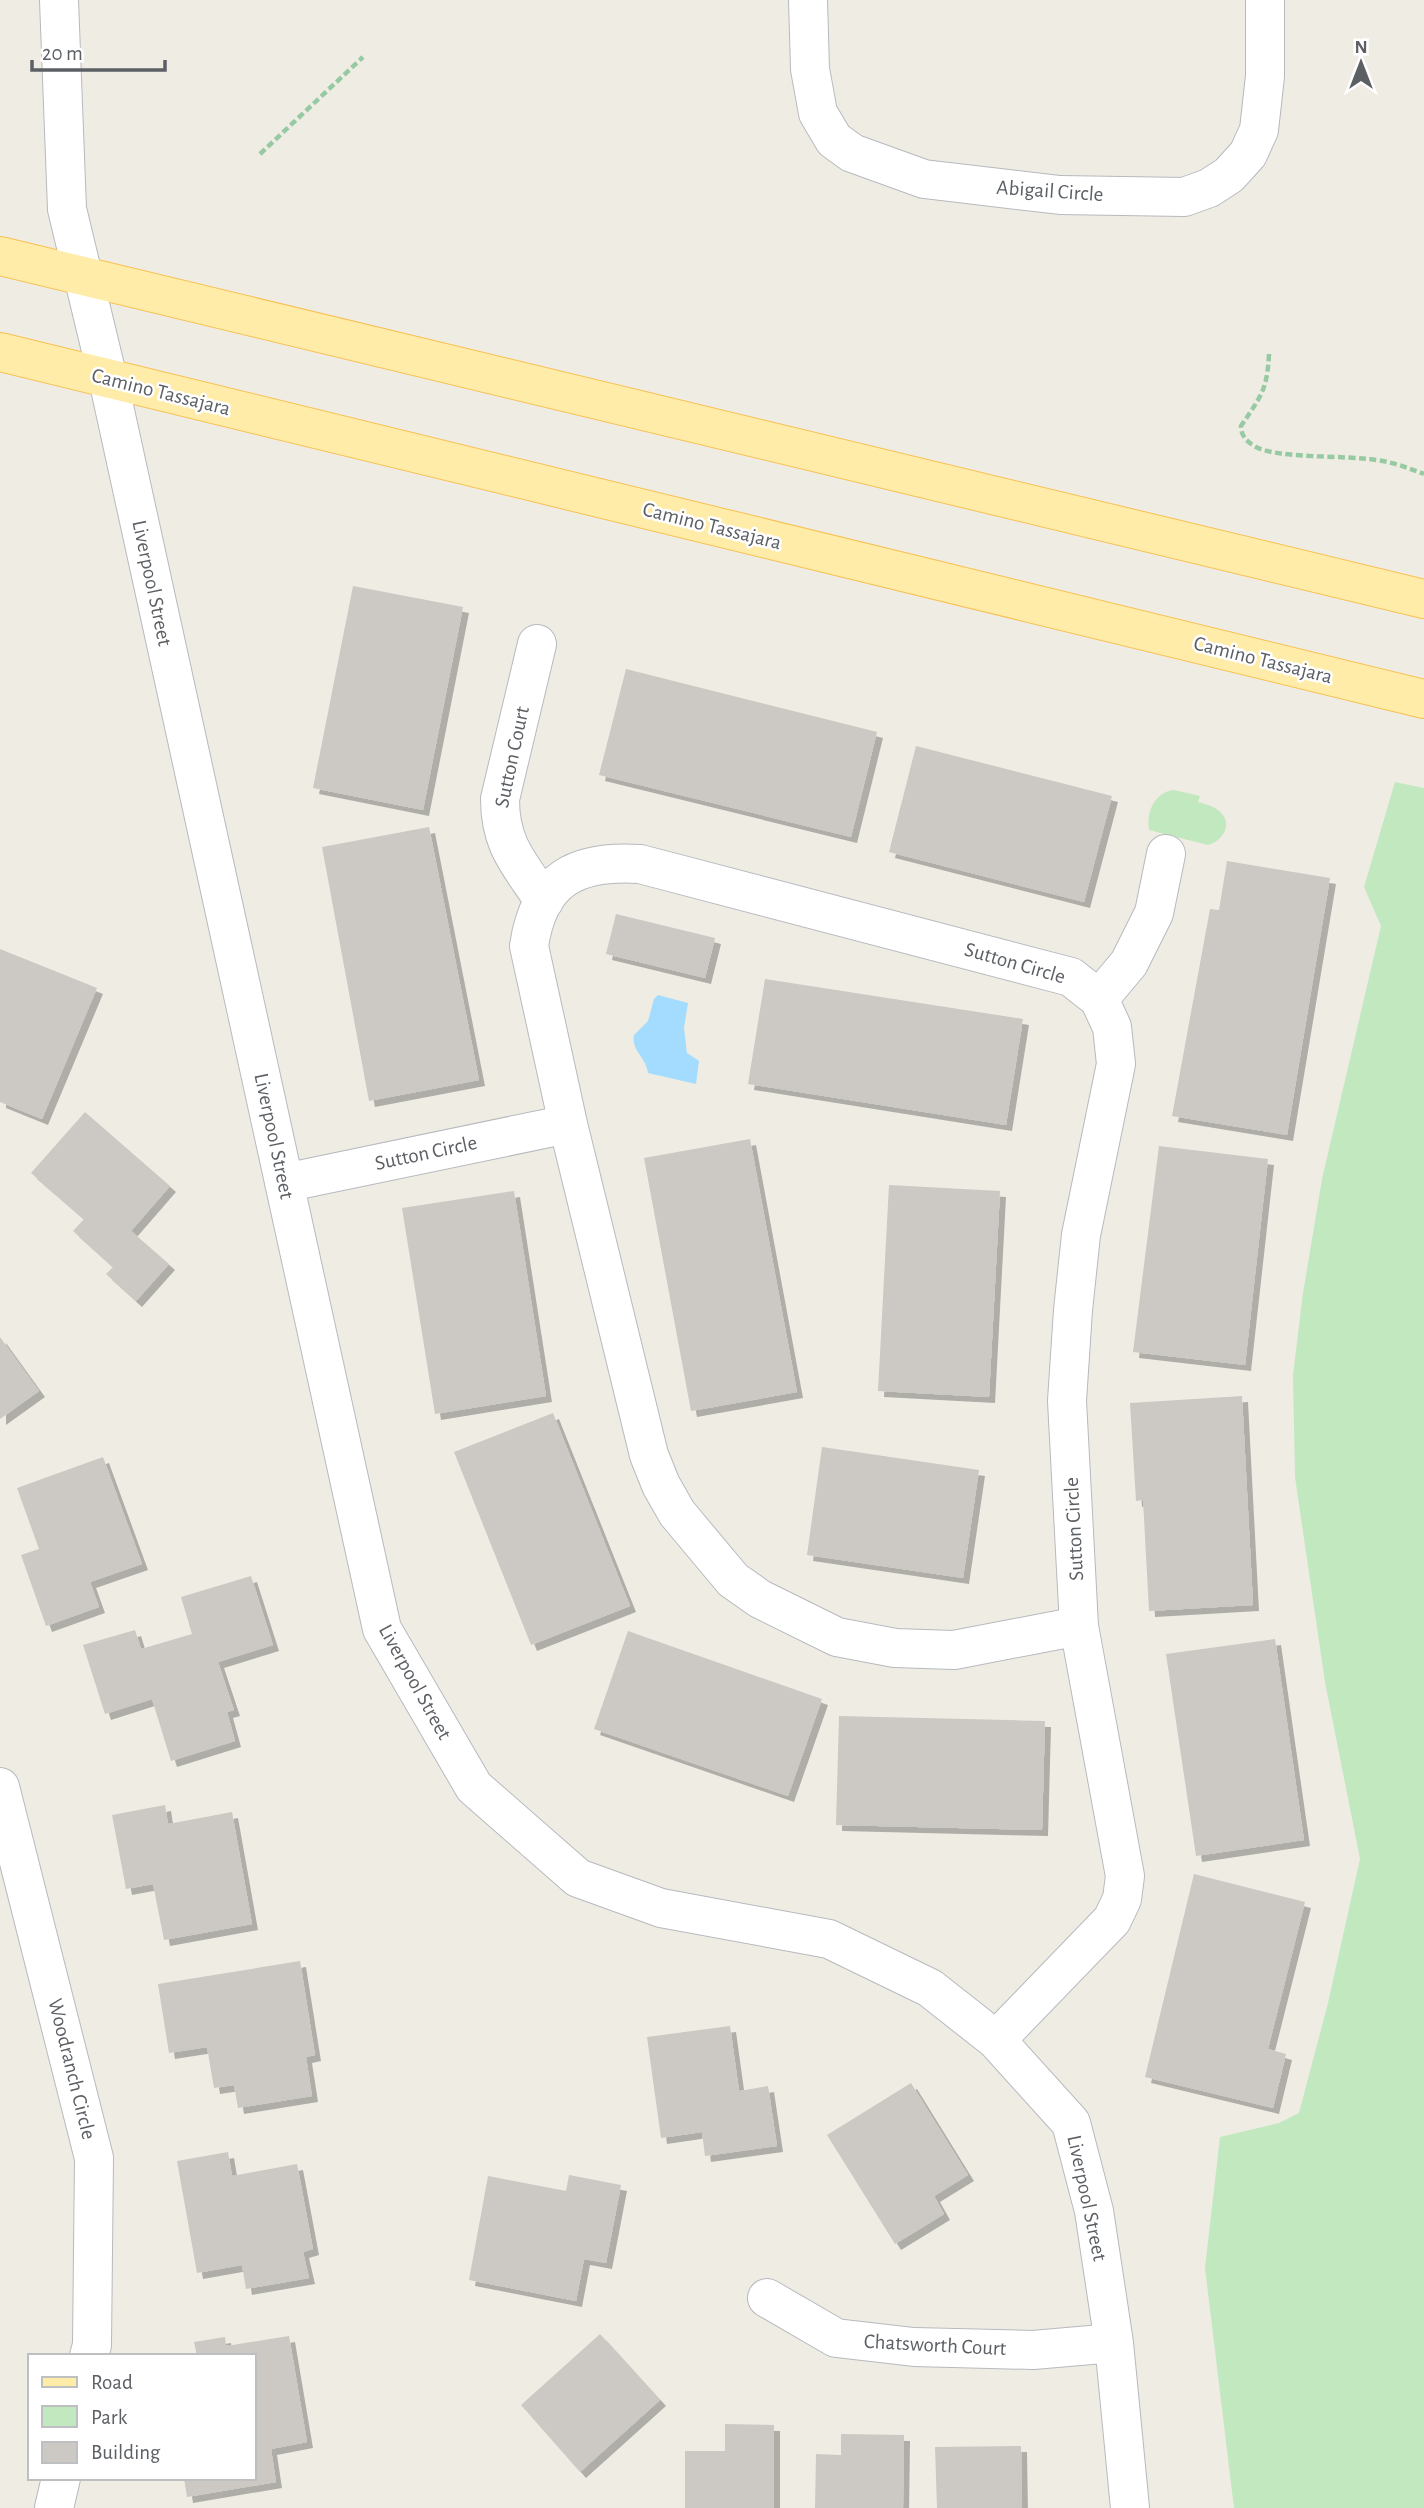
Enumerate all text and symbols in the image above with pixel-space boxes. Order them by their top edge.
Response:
scale bar [32,28,164,72]
north arrow [1326,28,1396,98]
text: N [1354,38,1368,57]
text: 20 m [42,43,83,64]
street label: Abigail Circle [996,177,1104,205]
street label: Camino Tassajara [90,365,233,419]
street label: Camino Tassajara [641,499,784,553]
street label: Liverpool Street [128,518,176,648]
street label: Camino Tassajara [1192,633,1335,687]
street label: Sutton Court [491,704,533,810]
street label: Sutton Circle [962,939,1068,987]
street label: Liverpool Street [250,1071,298,1201]
street label: Sutton Circle [373,1132,479,1174]
street label: Sutton Circle [1061,1477,1087,1581]
street label: Liverpool Street [375,1621,455,1743]
street label: Woodranch Circle [44,1996,100,2142]
street label: Liverpool Street [1063,2133,1111,2263]
street label: Chatsworth Court [863,2331,1007,2359]
legend [28,2354,256,2480]
text: Road [91,2372,133,2393]
text: Park [91,2407,128,2428]
text: Building [91,2442,161,2463]

